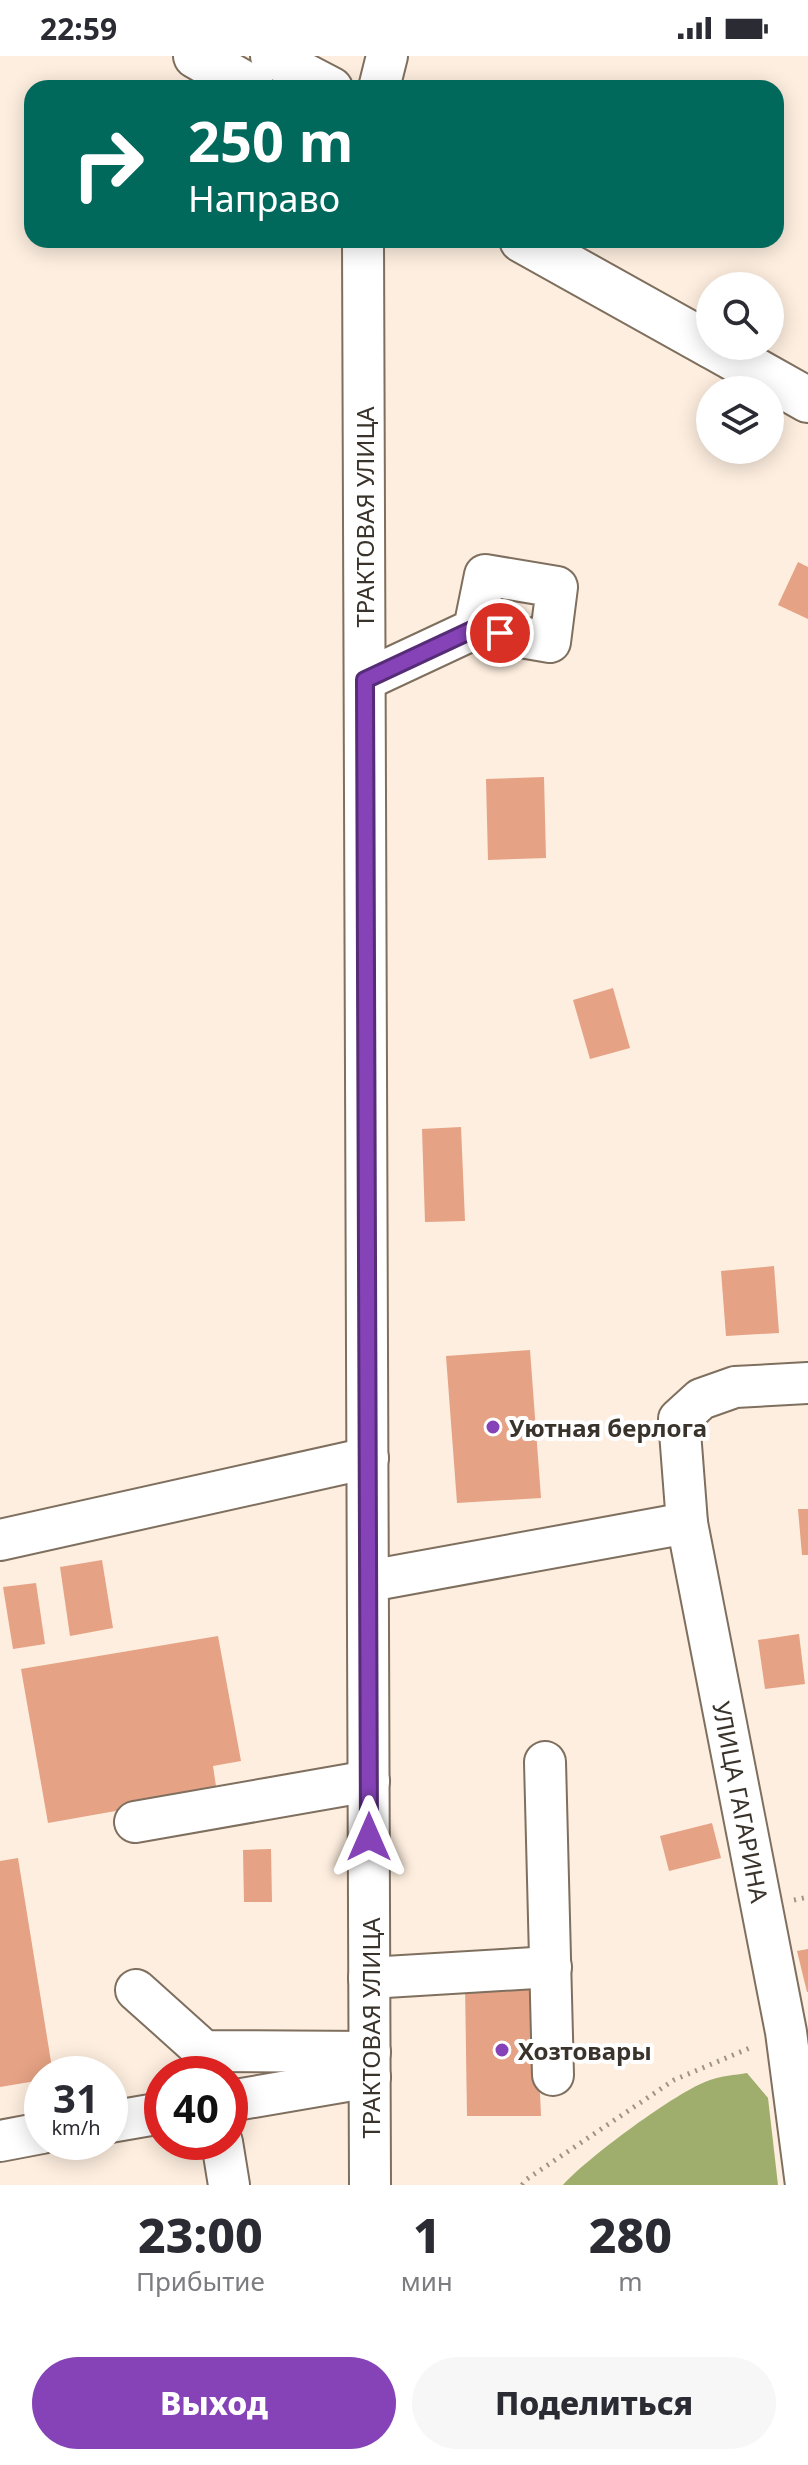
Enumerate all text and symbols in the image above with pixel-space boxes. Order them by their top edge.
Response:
text: 22:59 [40,8,117,49]
text: 250 m [188,102,353,178]
icon: right [56,112,160,216]
text: Направо [188,174,340,223]
map controls [696,272,784,464]
button: search [696,272,784,360]
button: layers [696,376,784,464]
street label: ТРАКТОВАЯ УЛИЦА [348,406,381,628]
pin [466,599,534,667]
icon: arrive [478,611,522,655]
place label: Уютная берлога [509,1411,707,1444]
marker: Уютная берлога [484,1418,502,1436]
street label: УЛИЦА ГАГАРИНА [705,1699,777,1906]
position arrow [327,1795,411,1879]
street label: ТРАКТОВАЯ УЛИЦА [354,1917,387,2139]
place label: Хозтовары [518,2034,652,2067]
marker: Хозтовары [493,2041,511,2059]
speed limit sign: 40 [144,2056,248,2160]
text: 31 [53,2070,99,2125]
text: km/h [51,2114,101,2141]
text: 23:00 [138,2202,263,2267]
text: 1 [413,2202,441,2267]
text: 280 [589,2202,672,2267]
text: Прибытие [136,2263,265,2299]
text: мин [401,2263,453,2299]
text: m [618,2263,643,2299]
button: Выход [32,2357,396,2449]
button: Поделиться [412,2357,776,2449]

